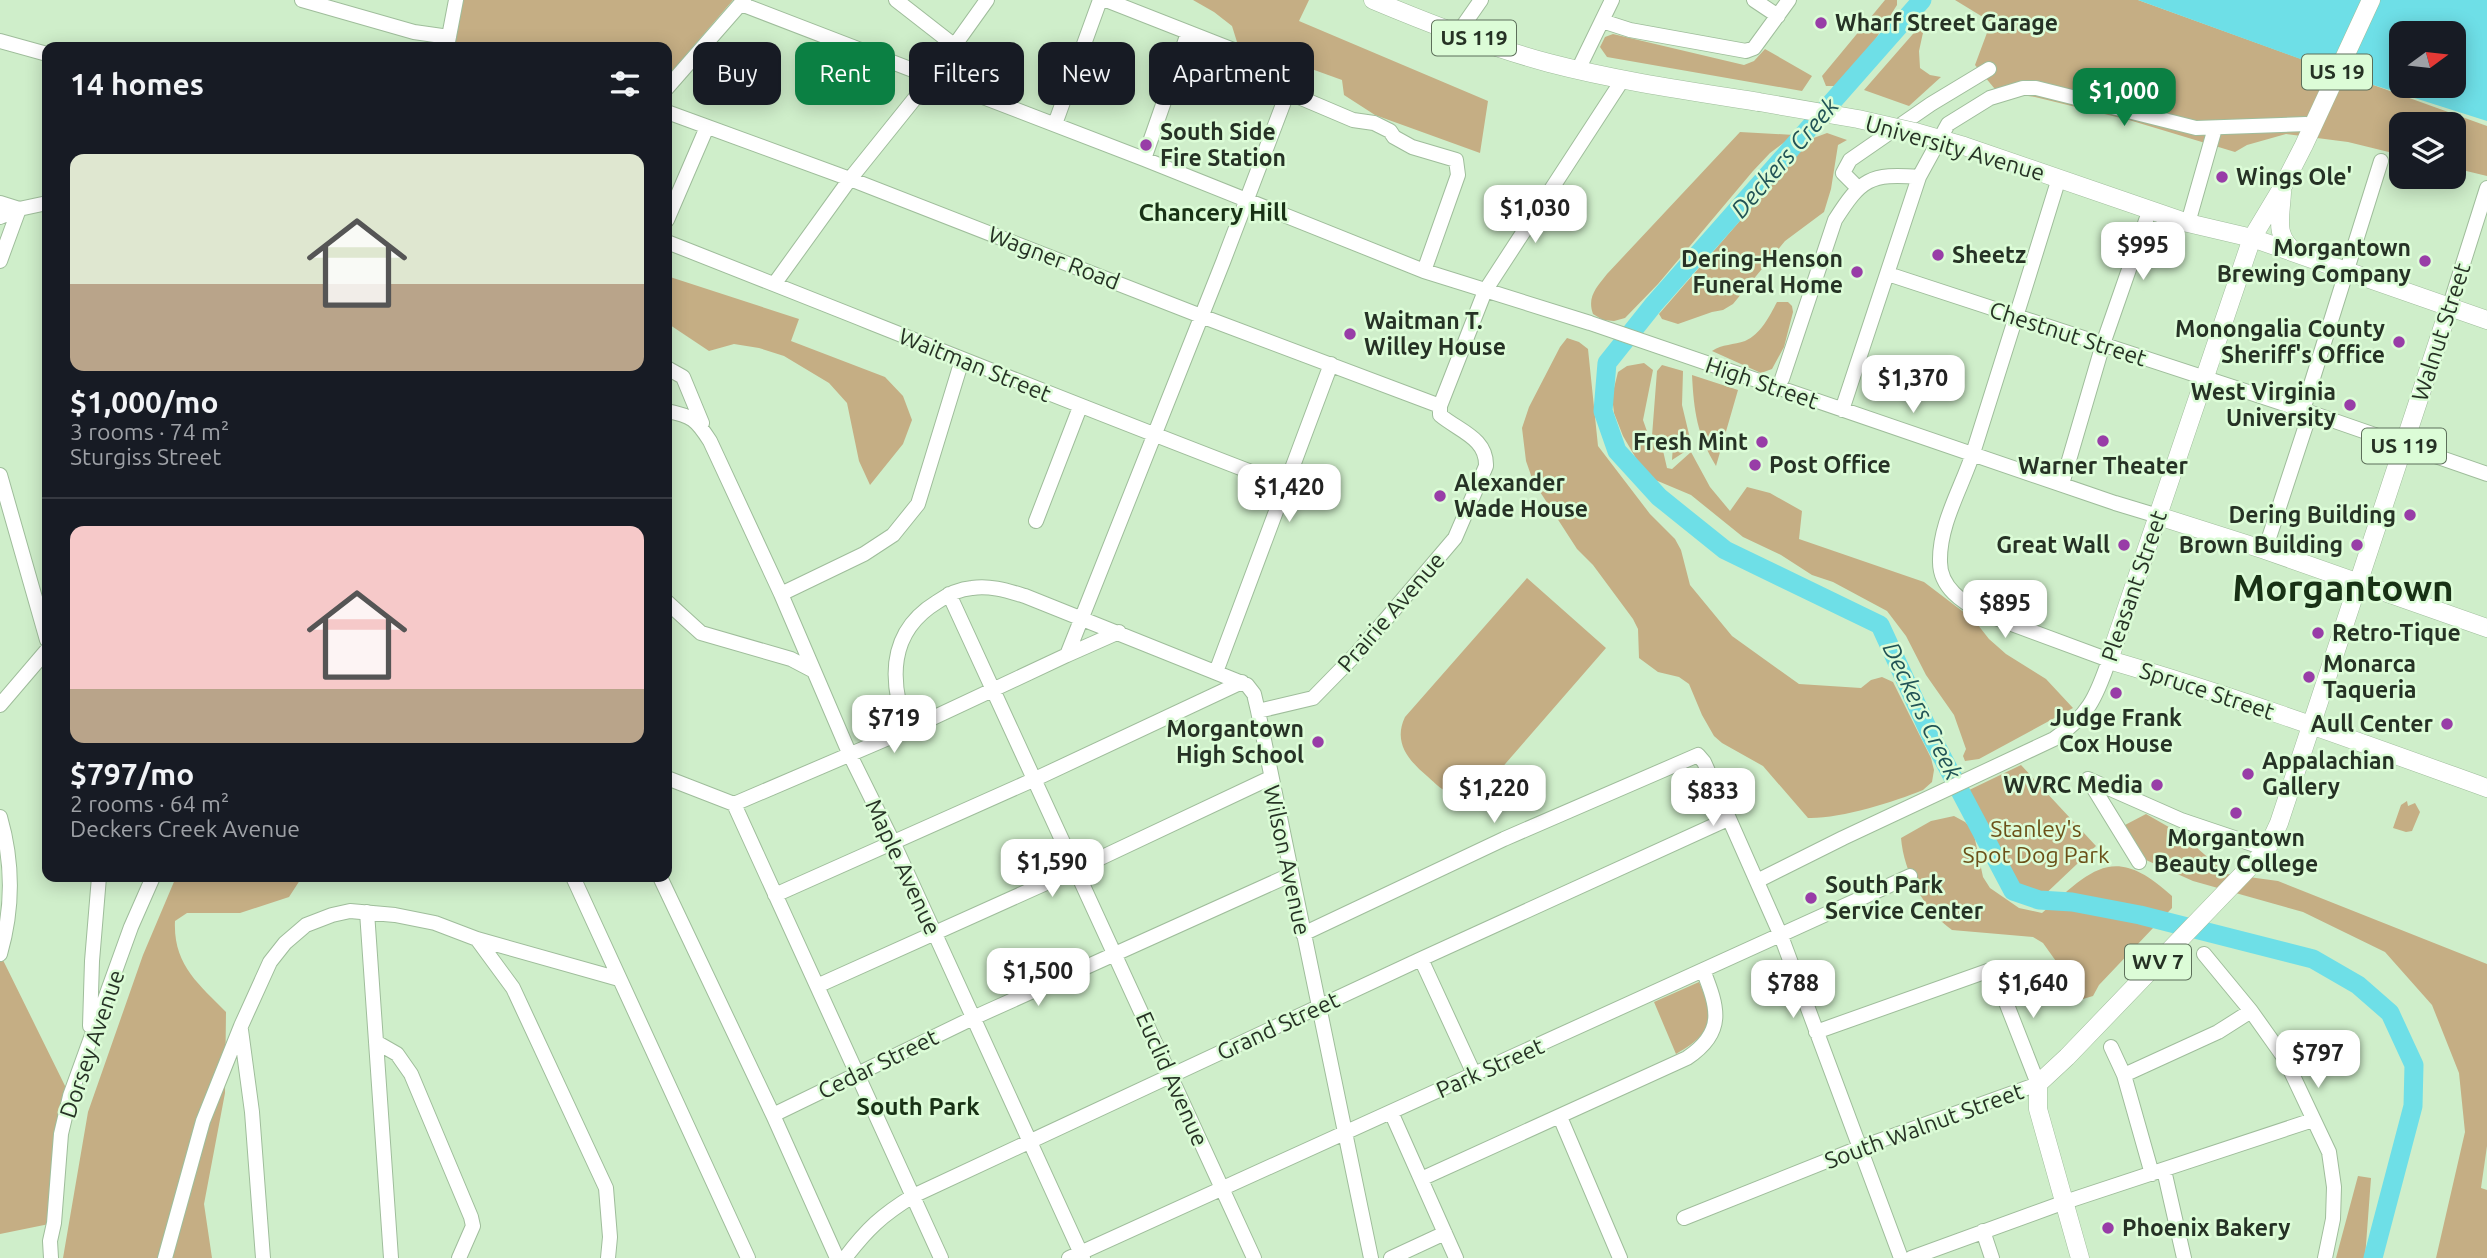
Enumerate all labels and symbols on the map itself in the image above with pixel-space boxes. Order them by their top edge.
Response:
place label: Wharf Street Garage [1835,10,2058,35]
marker: Wharf Street Garage [1813,15,1829,31]
road number: US 119 [1432,20,1516,56]
north arrow [2389,21,2466,98]
road number: US 19 [2302,55,2372,90]
pin: $1,000 [2067,68,2181,128]
water label: Deckers Creek [1725,92,1844,223]
street label: University Avenue [1863,110,2048,185]
place label: South Side Fire Station [1160,119,1286,170]
marker: South Side Fire Station [1138,137,1154,153]
place label: Wings Ole' [2236,164,2352,189]
marker: Wings Ole' [2214,169,2230,185]
pin: $1,030 [1478,186,1592,245]
district label: Chancery Hill [1138,199,1288,226]
street label: Wagner Road [985,221,1123,294]
pin: $995 [2102,222,2184,282]
place label: Morgantown Brewing Company [2217,235,2411,286]
place label: Sheetz [1952,242,2026,267]
place label: Dering-Henson Funeral Home [1681,246,1843,297]
marker: Sheetz [1930,247,1946,263]
marker: Morgantown Brewing Company [2417,253,2433,269]
street label: Walnut Street [2406,260,2475,404]
marker: Dering-Henson Funeral Home [1849,264,1865,280]
street label: Chestnut Street [1986,296,2150,371]
place label: Waitman T. Willey House [1364,308,1506,359]
place label: Monongalia County Sheriff's Office [2175,316,2385,367]
street label: Waitman Street [896,323,1055,406]
marker: Waitman T. Willey House [1342,326,1358,342]
marker: Monongalia County Sheriff's Office [2391,334,2407,350]
street label: High Street [1703,352,1822,413]
pin: $1,370 [1856,356,1970,415]
place label: West Virginia University [2191,379,2336,430]
marker: West Virginia University [2342,397,2358,413]
road number: US 119 [2362,428,2446,464]
place label: Fresh Mint [1633,429,1748,454]
marker: Warner Theater [2095,433,2111,449]
marker: Fresh Mint [1754,434,1770,450]
place label: Post Office [1769,452,1891,477]
place label: Warner Theater [2018,453,2188,478]
marker: Post Office [1747,457,1763,473]
pin: $1,420 [1232,464,1346,524]
place label: Alexander Wade House [1454,470,1588,521]
marker: Alexander Wade House [1432,488,1448,504]
place label: Dering Building [2228,502,2396,527]
street label: Pleasant Street [2096,507,2171,664]
marker: Dering Building [2402,507,2418,523]
place label: Great Wall [1996,532,2110,557]
place label: Brown Building [2179,532,2343,557]
marker: Great Wall [2116,537,2132,553]
marker: Brown Building [2349,537,2365,553]
street label: Prairie Avenue [1332,547,1449,676]
district label: Morgantown [2232,567,2454,608]
pin: $895 [1964,580,2046,640]
place label: Retro-Tique [2332,620,2461,645]
marker: Retro-Tique [2310,625,2326,641]
water label: Deckers Creek [1878,638,1968,785]
place label: Monarca Taqueria [2323,651,2417,702]
street label: Spruce Street [2137,657,2278,724]
marker: Monarca Taqueria [2301,669,2317,685]
marker: Judge Frank Cox House [2108,685,2124,701]
pin: $719 [853,696,935,755]
place label: Judge Frank Cox House [2050,705,2182,756]
place label: Aull Center [2311,711,2434,736]
place label: Morgantown High School [1166,716,1304,767]
marker: Aull Center [2439,716,2455,732]
marker: Morgantown High School [1310,734,1326,750]
place label: Appalachian Gallery [2262,748,2395,799]
pin: $1,220 [1437,766,1551,825]
marker: Appalachian Gallery [2240,766,2256,782]
pin: $833 [1672,768,1754,828]
place label: WVRC Media [2003,772,2143,797]
marker: WVRC Media [2149,777,2165,793]
street label: Wilson Avenue [1259,783,1316,937]
street label: Maple Avenue [861,795,946,939]
marker: Morgantown Beauty College [2228,805,2244,821]
park label: Stanley's Spot Dog Park [1962,816,2110,867]
place label: Morgantown Beauty College [2154,825,2318,876]
pin: $1,590 [995,839,1109,899]
place label: South Park Service Center [1825,872,1984,923]
marker: South Park Service Center [1803,890,1819,906]
road number: WV 7 [2125,944,2191,979]
pin: $1,500 [981,948,1095,1008]
pin: $788 [1752,960,1834,1020]
pin: $1,640 [1976,960,2090,1020]
street label: Dorsey Avenue [54,967,129,1121]
street label: Grand Street [1213,986,1343,1065]
street label: Euclid Avenue [1132,1008,1213,1150]
street label: Cedar Street [814,1024,942,1103]
pin: $797 [2277,1030,2359,1090]
street label: Park Street [1432,1033,1547,1102]
street label: South Walnut Street [1821,1078,2027,1173]
district label: South Park [856,1093,980,1120]
place label: Phoenix Bakery [2122,1215,2290,1240]
marker: Phoenix Bakery [2100,1220,2116,1236]

